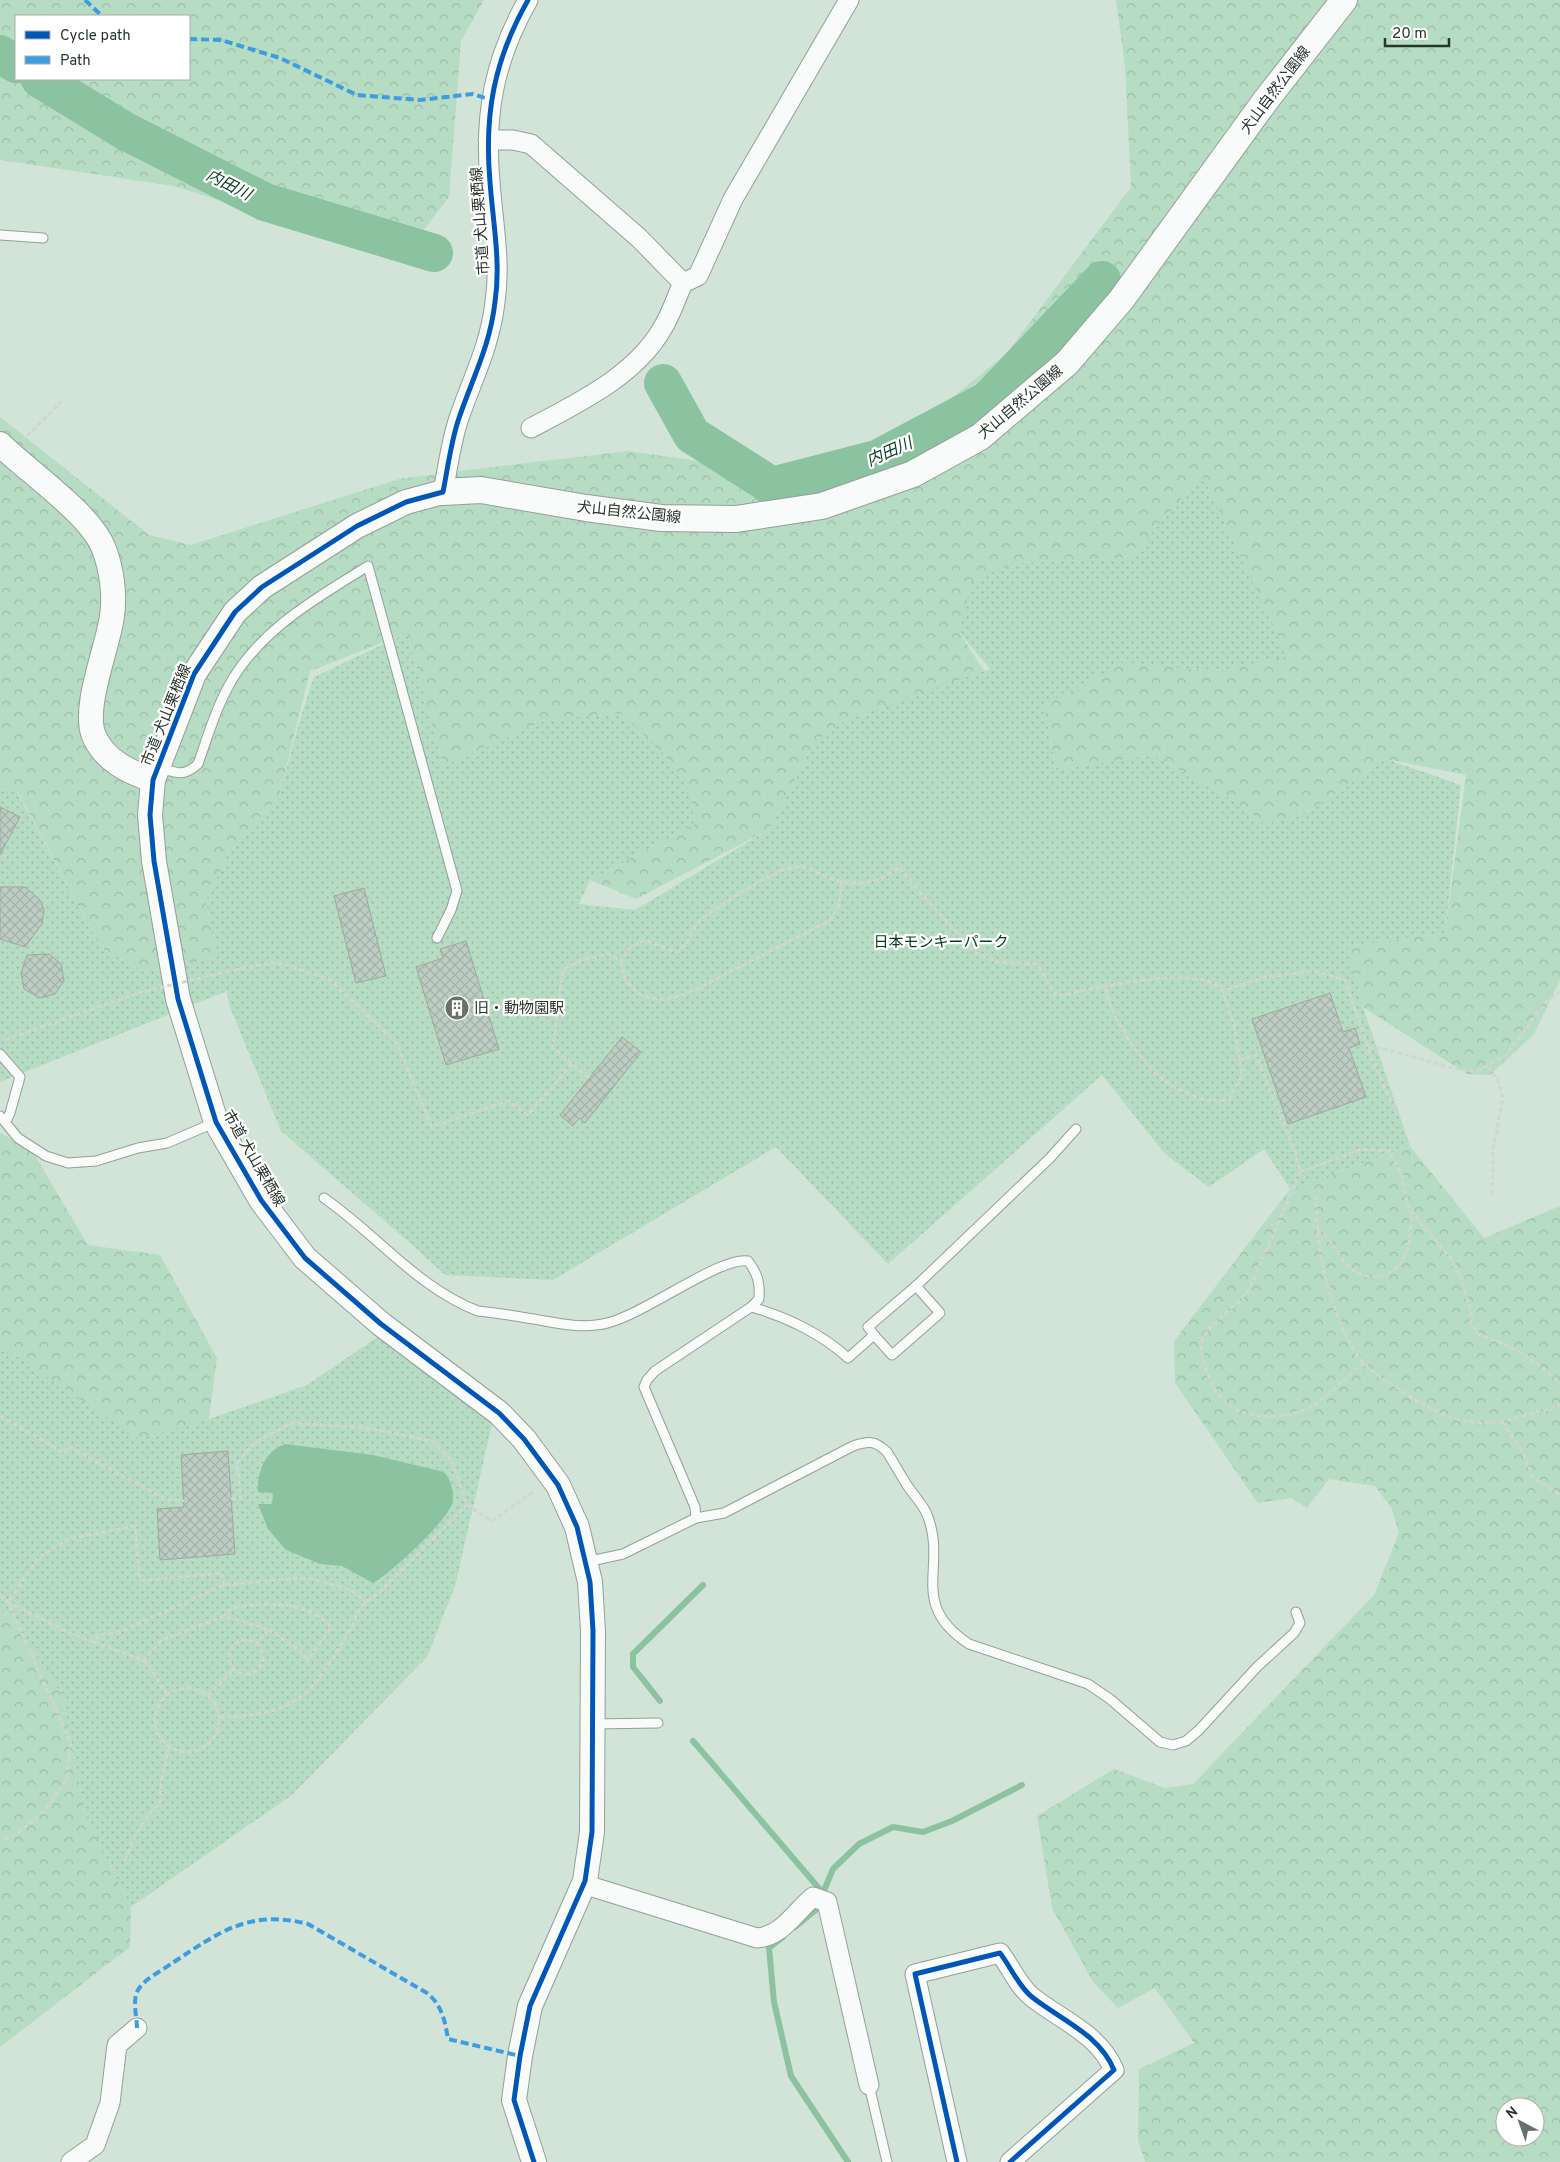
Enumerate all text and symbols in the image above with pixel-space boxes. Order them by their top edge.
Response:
legend [15,15,190,80]
scale bar [1385,15,1449,47]
text: 20 m [1392,25,1427,44]
text: Cycle path [60,27,131,46]
street label: 犬山自然公園線 [1236,43,1315,139]
text: Path [60,52,91,71]
water label: 内田川 [202,166,256,206]
street label: 市道 犬山栗栖線 [468,166,495,276]
street label: 犬山自然公園線 [974,361,1067,444]
water label: 内田川 [864,433,918,472]
street label: 犬山自然公園線 [576,498,682,528]
street label: 市道 犬山栗栖線 [138,662,197,769]
park label: 日本モンキーパーク [874,934,1008,953]
building icon: 旧・動物園駅 [444,995,470,1021]
place label: 旧・動物園駅 [474,1000,564,1019]
street label: 市道 犬山栗栖線 [217,1107,288,1210]
north arrow [1495,2097,1545,2147]
text: N [1503,2104,1522,2123]

